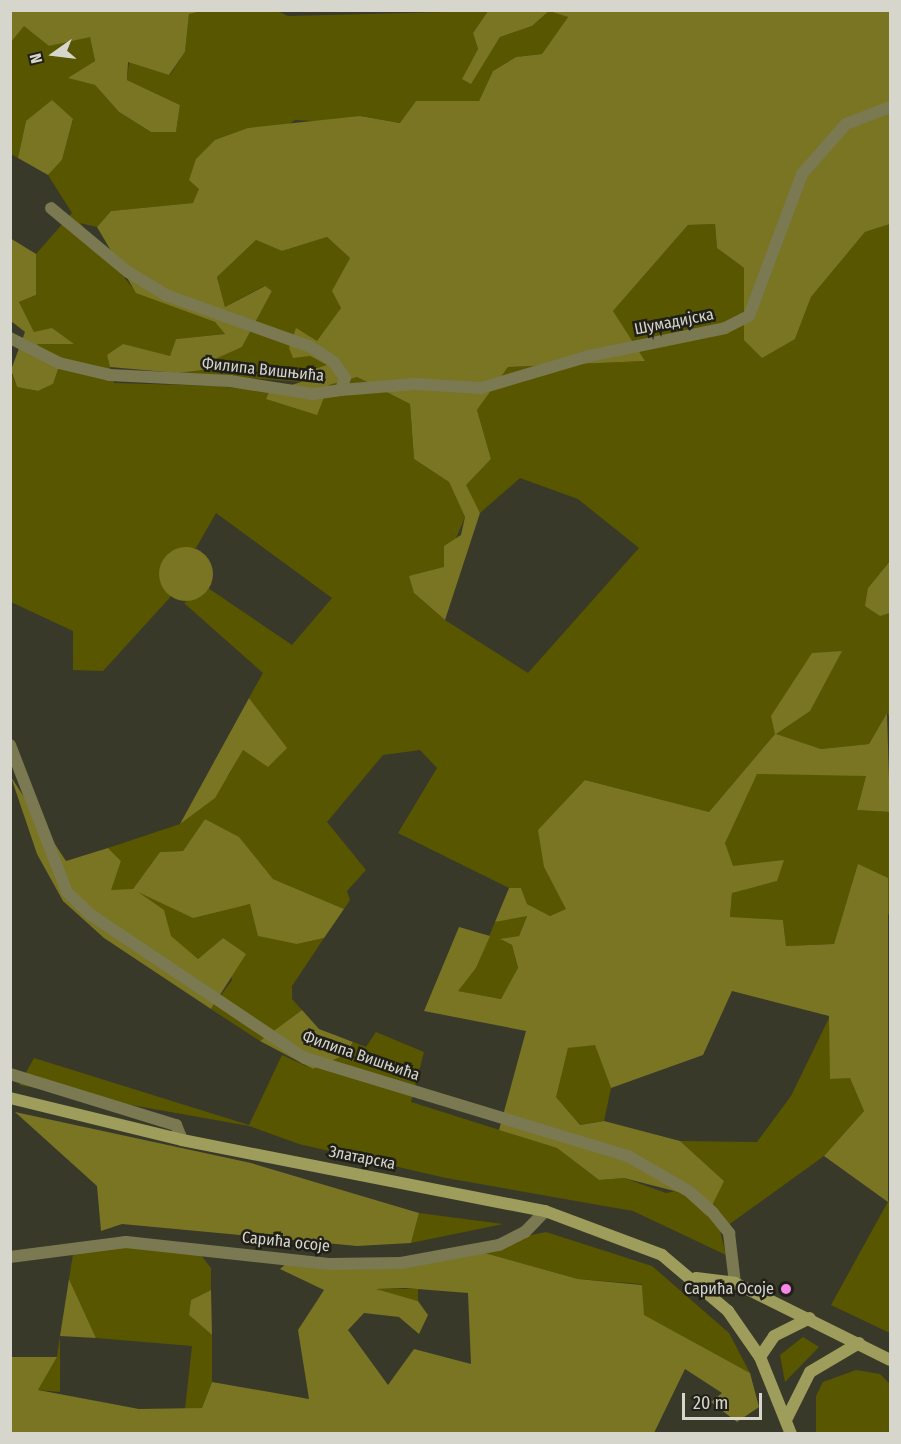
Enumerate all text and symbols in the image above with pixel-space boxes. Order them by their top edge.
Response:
north arrow [24,24,84,84]
text: N [26,52,46,65]
street label: Шумадијска [633,305,715,339]
street label: Филипа Вишњића [201,354,325,386]
street label: Филипа Вишњића [300,1027,422,1085]
street label: Златарска [327,1142,397,1174]
street label: Сарића осоје [241,1228,331,1256]
place label: Сарића Осоје [684,1279,774,1299]
marker: Сарића Осоје [779,1282,793,1296]
scale bar [685,1381,764,1419]
text: 20 m [693,1392,728,1414]

